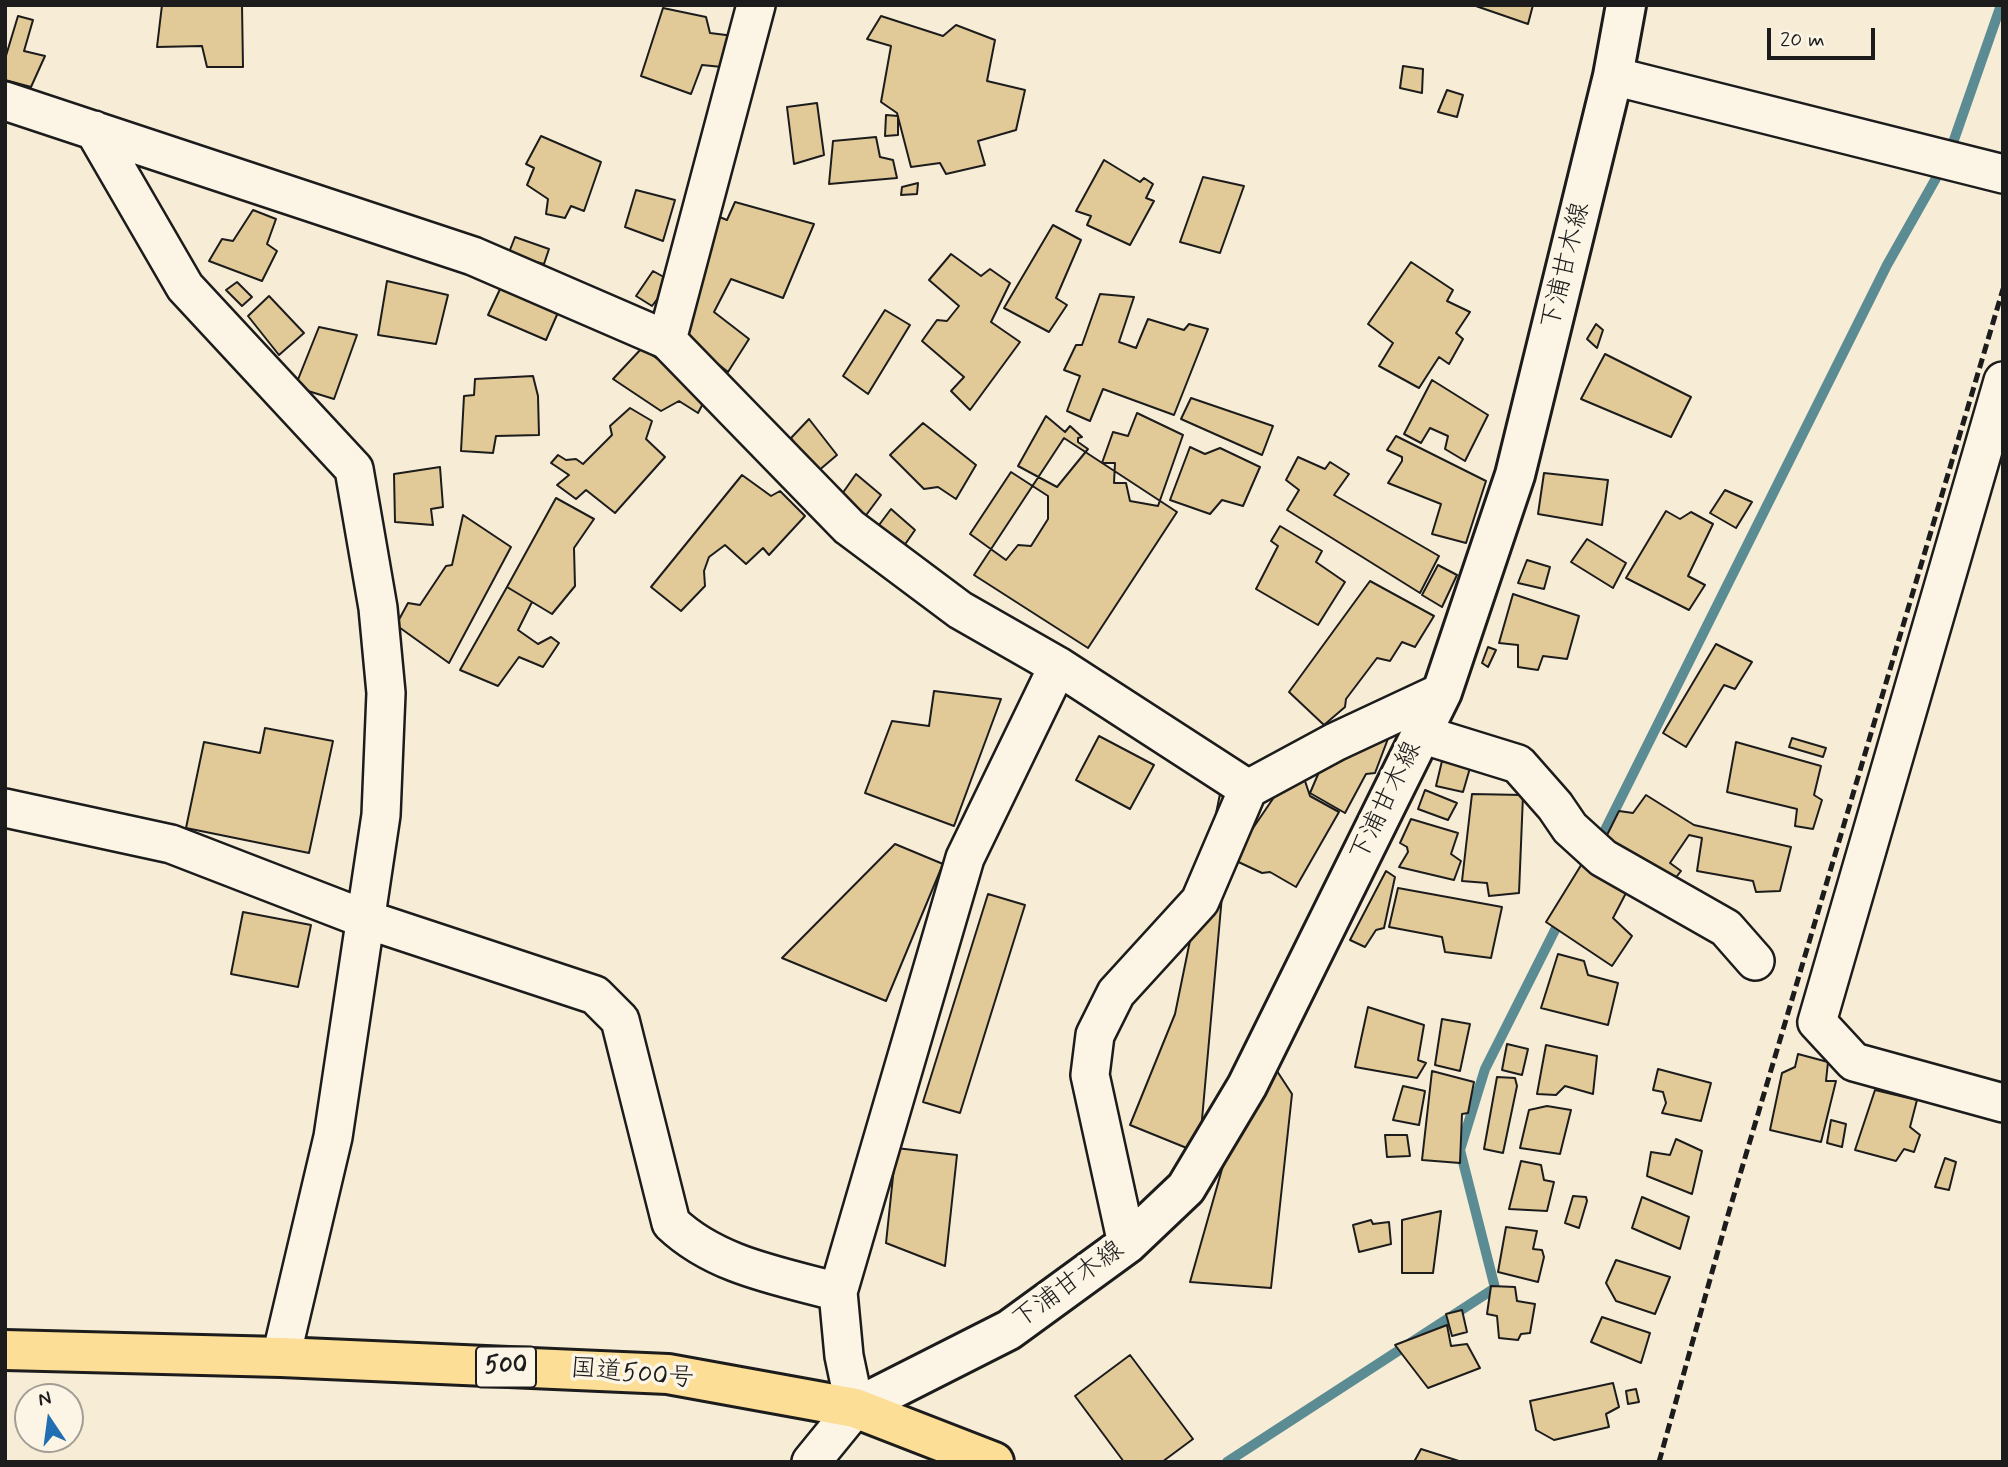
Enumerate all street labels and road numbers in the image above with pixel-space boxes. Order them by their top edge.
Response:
street label: 下浦甘木線 [1536,199,1598,333]
street label: 下浦甘木線 [1344,737,1430,867]
street label: 下浦甘木線 [1007,1235,1131,1337]
road number: 500 [476,1346,536,1387]
street label: 国道500号 [569,1354,695,1396]

